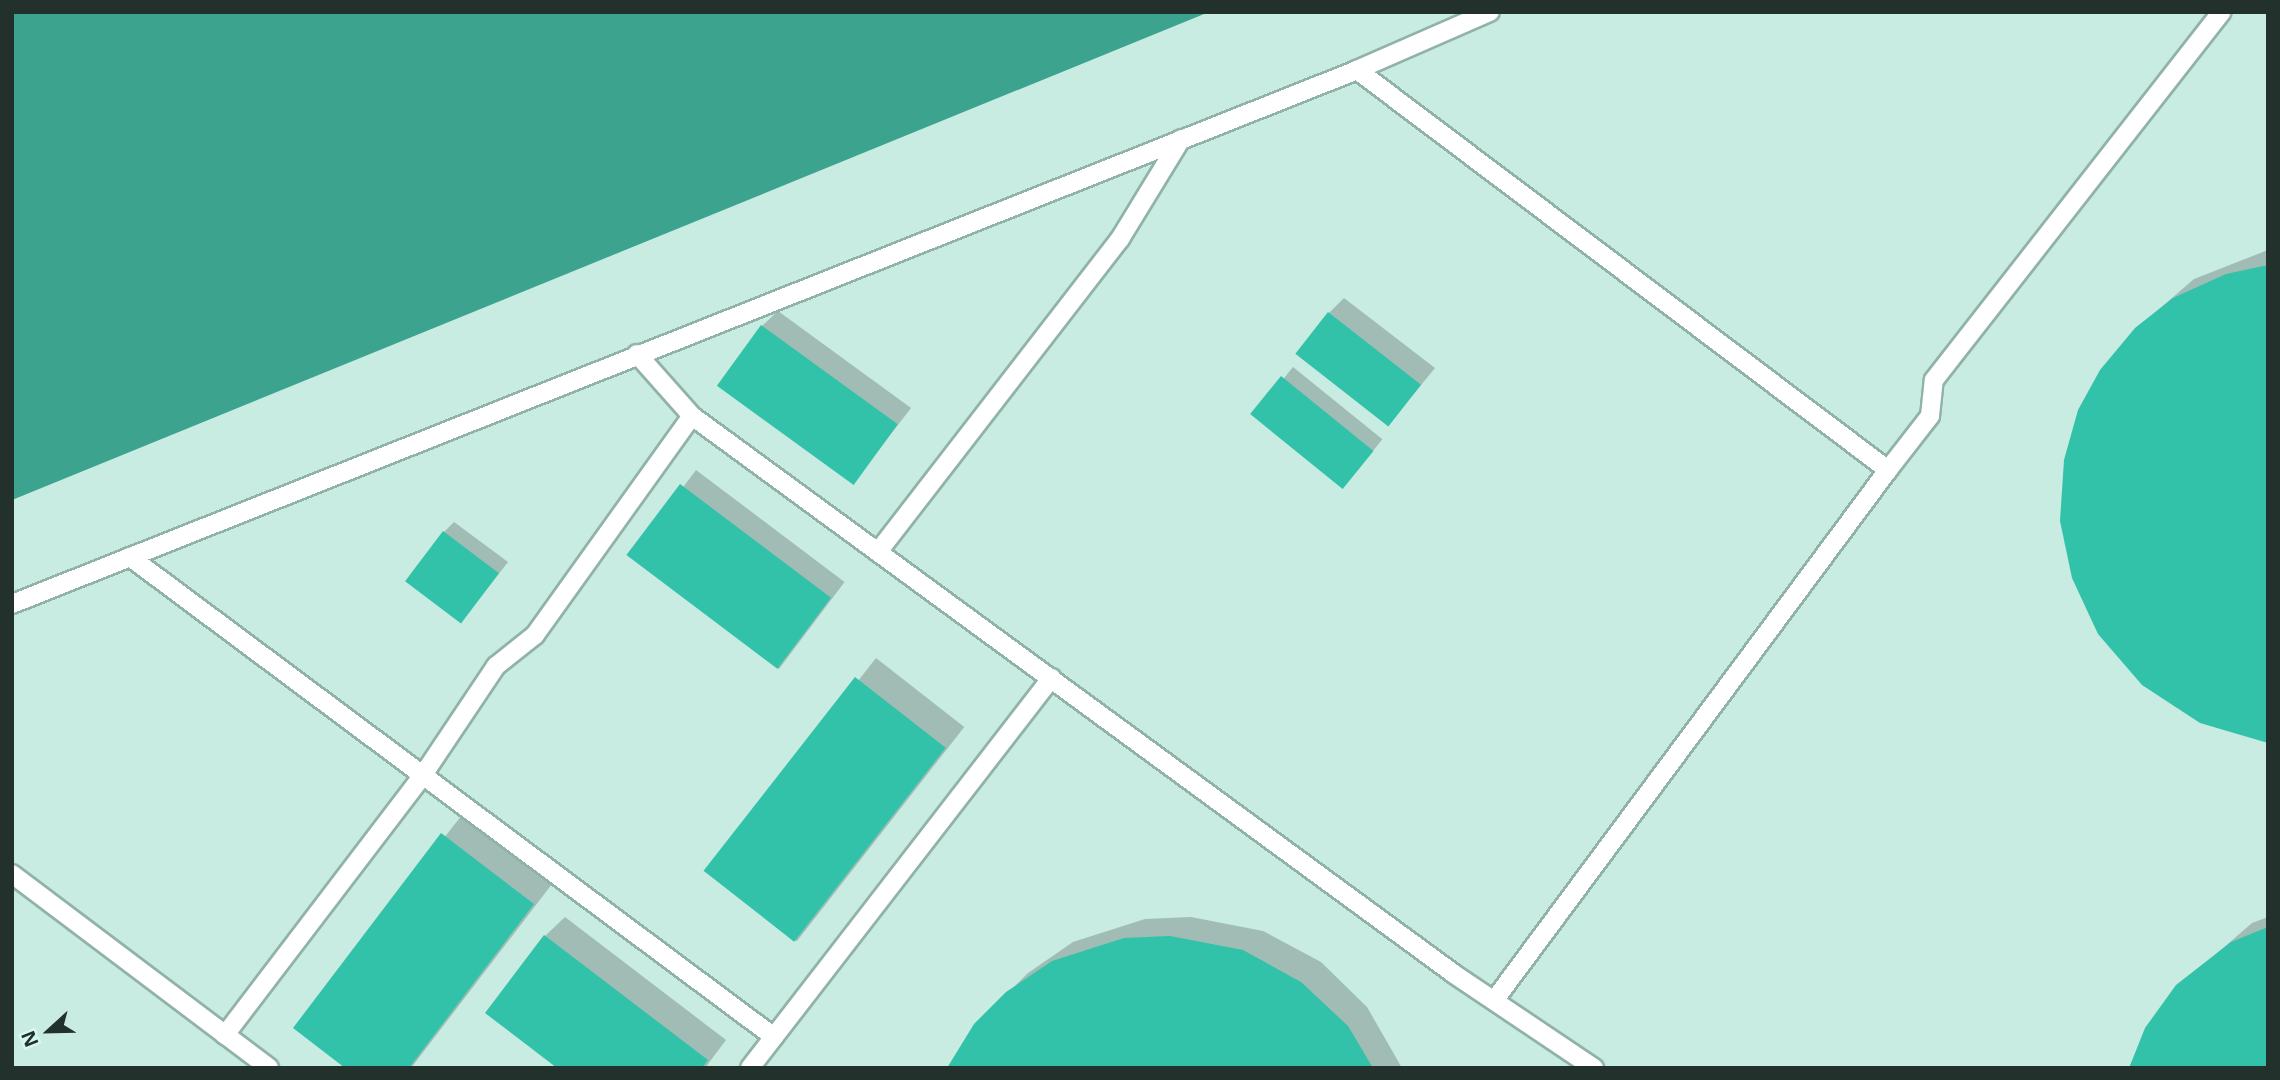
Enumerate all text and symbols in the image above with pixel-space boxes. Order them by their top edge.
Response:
north arrow [14,996,84,1066]
text: N [15,1027,44,1051]

